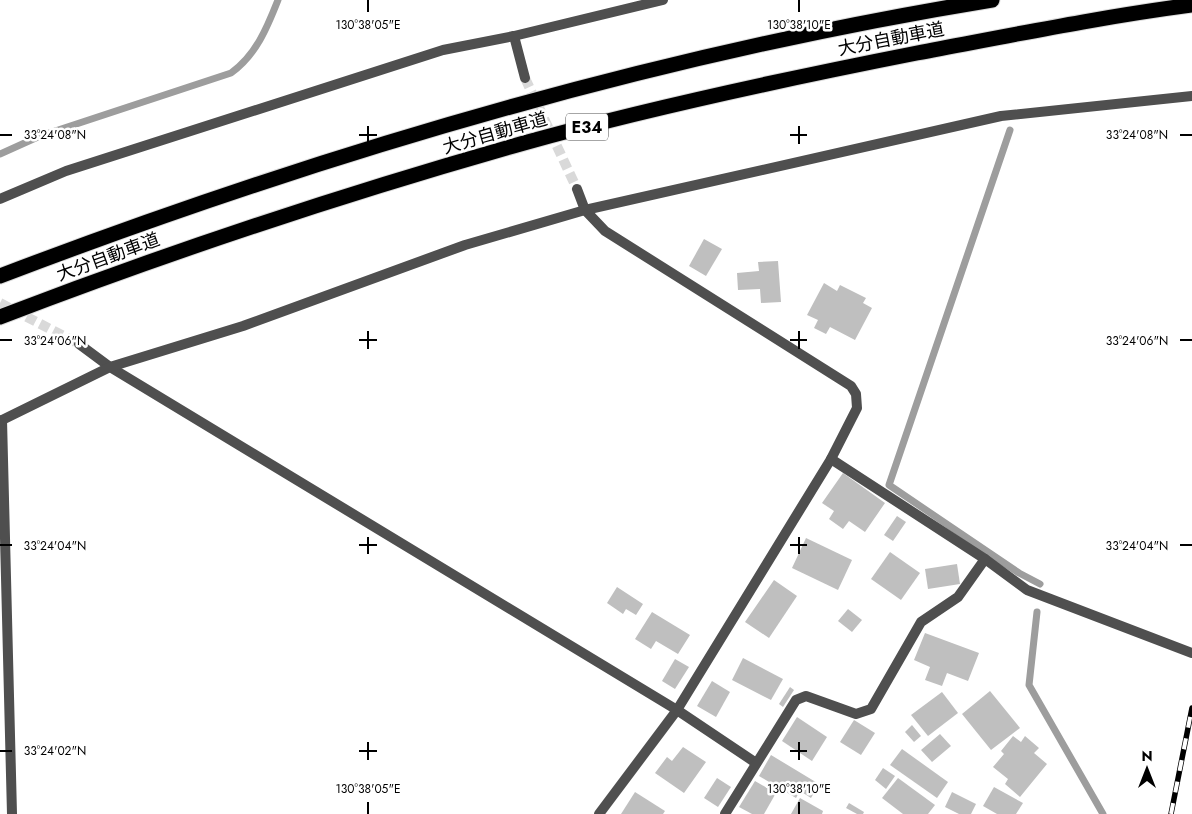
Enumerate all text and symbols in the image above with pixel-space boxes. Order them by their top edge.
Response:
text: 130°38'05"E [335,16,401,34]
text: 130°38'10"E [767,16,831,34]
street label: 大分自動車道 [836,16,946,62]
street label: 大分自動車道 [440,106,550,160]
road number: E34 [566,114,608,140]
text: 33°24'08"N [24,126,86,144]
text: 33°24'08"N [1106,126,1168,144]
street label: 大分自動車道 [53,226,163,288]
text: 33°24'06"N [24,332,86,350]
text: 33°24'06"N [1106,332,1168,350]
text: 33°24'04"N [24,537,86,555]
text: 33°24'04"N [1106,537,1168,555]
text: 33°24'02"N [24,742,86,760]
north arrow [1122,744,1172,794]
text: N [1141,746,1153,766]
text: 130°38'05"E [335,780,401,798]
text: 130°38'10"E [767,780,831,798]

